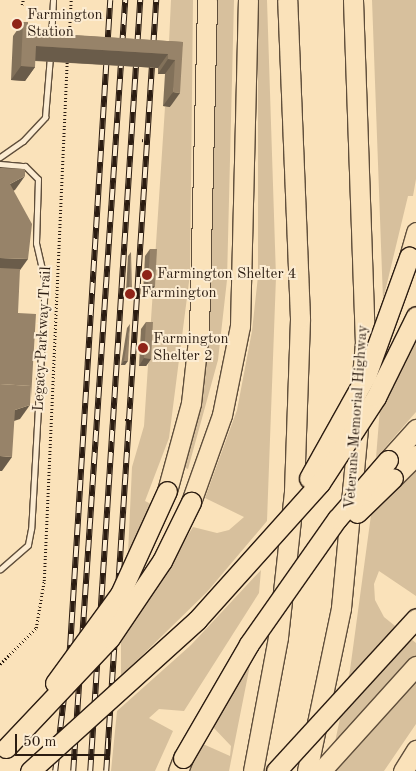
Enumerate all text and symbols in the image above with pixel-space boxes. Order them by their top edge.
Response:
place label: Farmington Station [27,6,103,41]
marker: Farmington Station [11,18,23,30]
street label: Legacy Parkway Trail [30,266,56,412]
place label: Farmington Shelter 4 [157,266,296,284]
marker: Farmington Shelter 4 [141,269,153,281]
place label: Farmington [141,285,217,303]
marker: Farmington [123,287,137,301]
street label: Veterans Memorial Highway [342,324,372,510]
place label: Farmington Shelter 2 [153,330,229,365]
marker: Farmington Shelter 2 [137,342,149,354]
scale bar [18,724,112,756]
text: 50 m [23,735,57,750]

